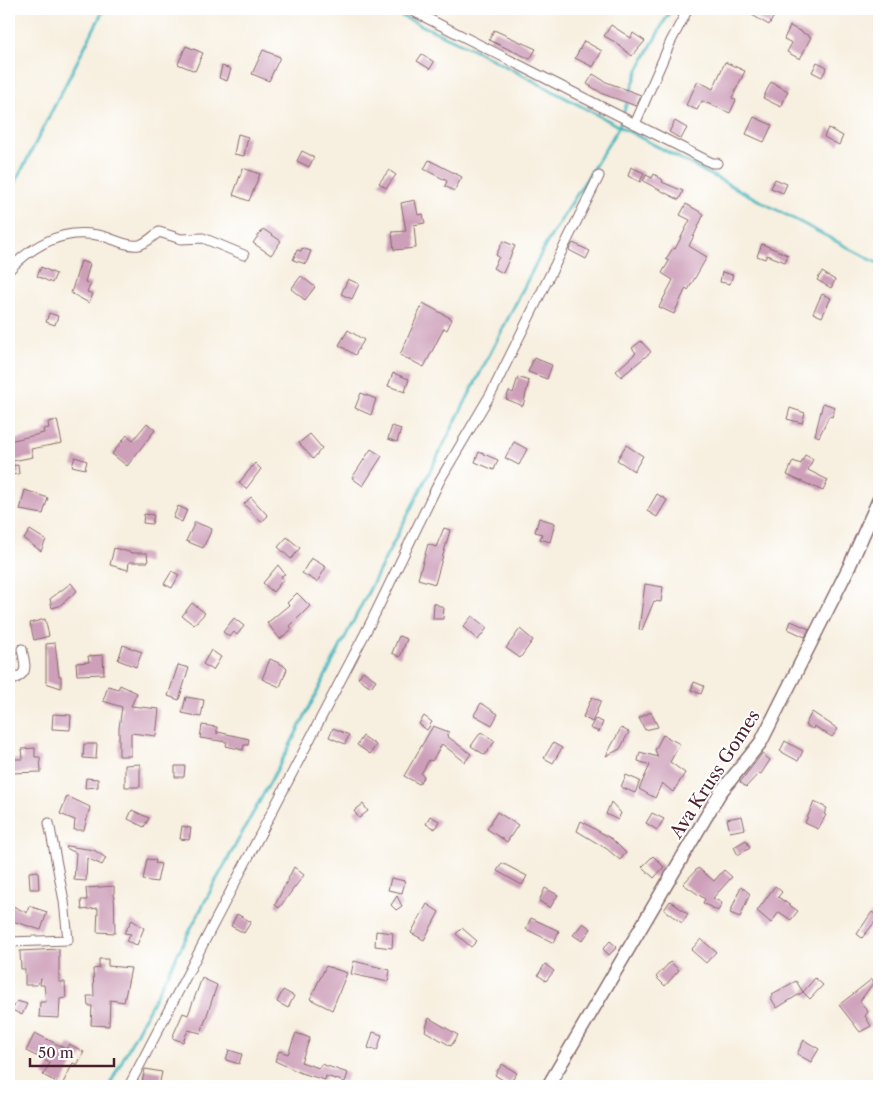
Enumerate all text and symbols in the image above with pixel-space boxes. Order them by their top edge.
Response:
street label: Ava Kruss Gomes [665,706,765,843]
scale bar [30,1035,114,1067]
text: 50 m [38,1043,74,1062]

